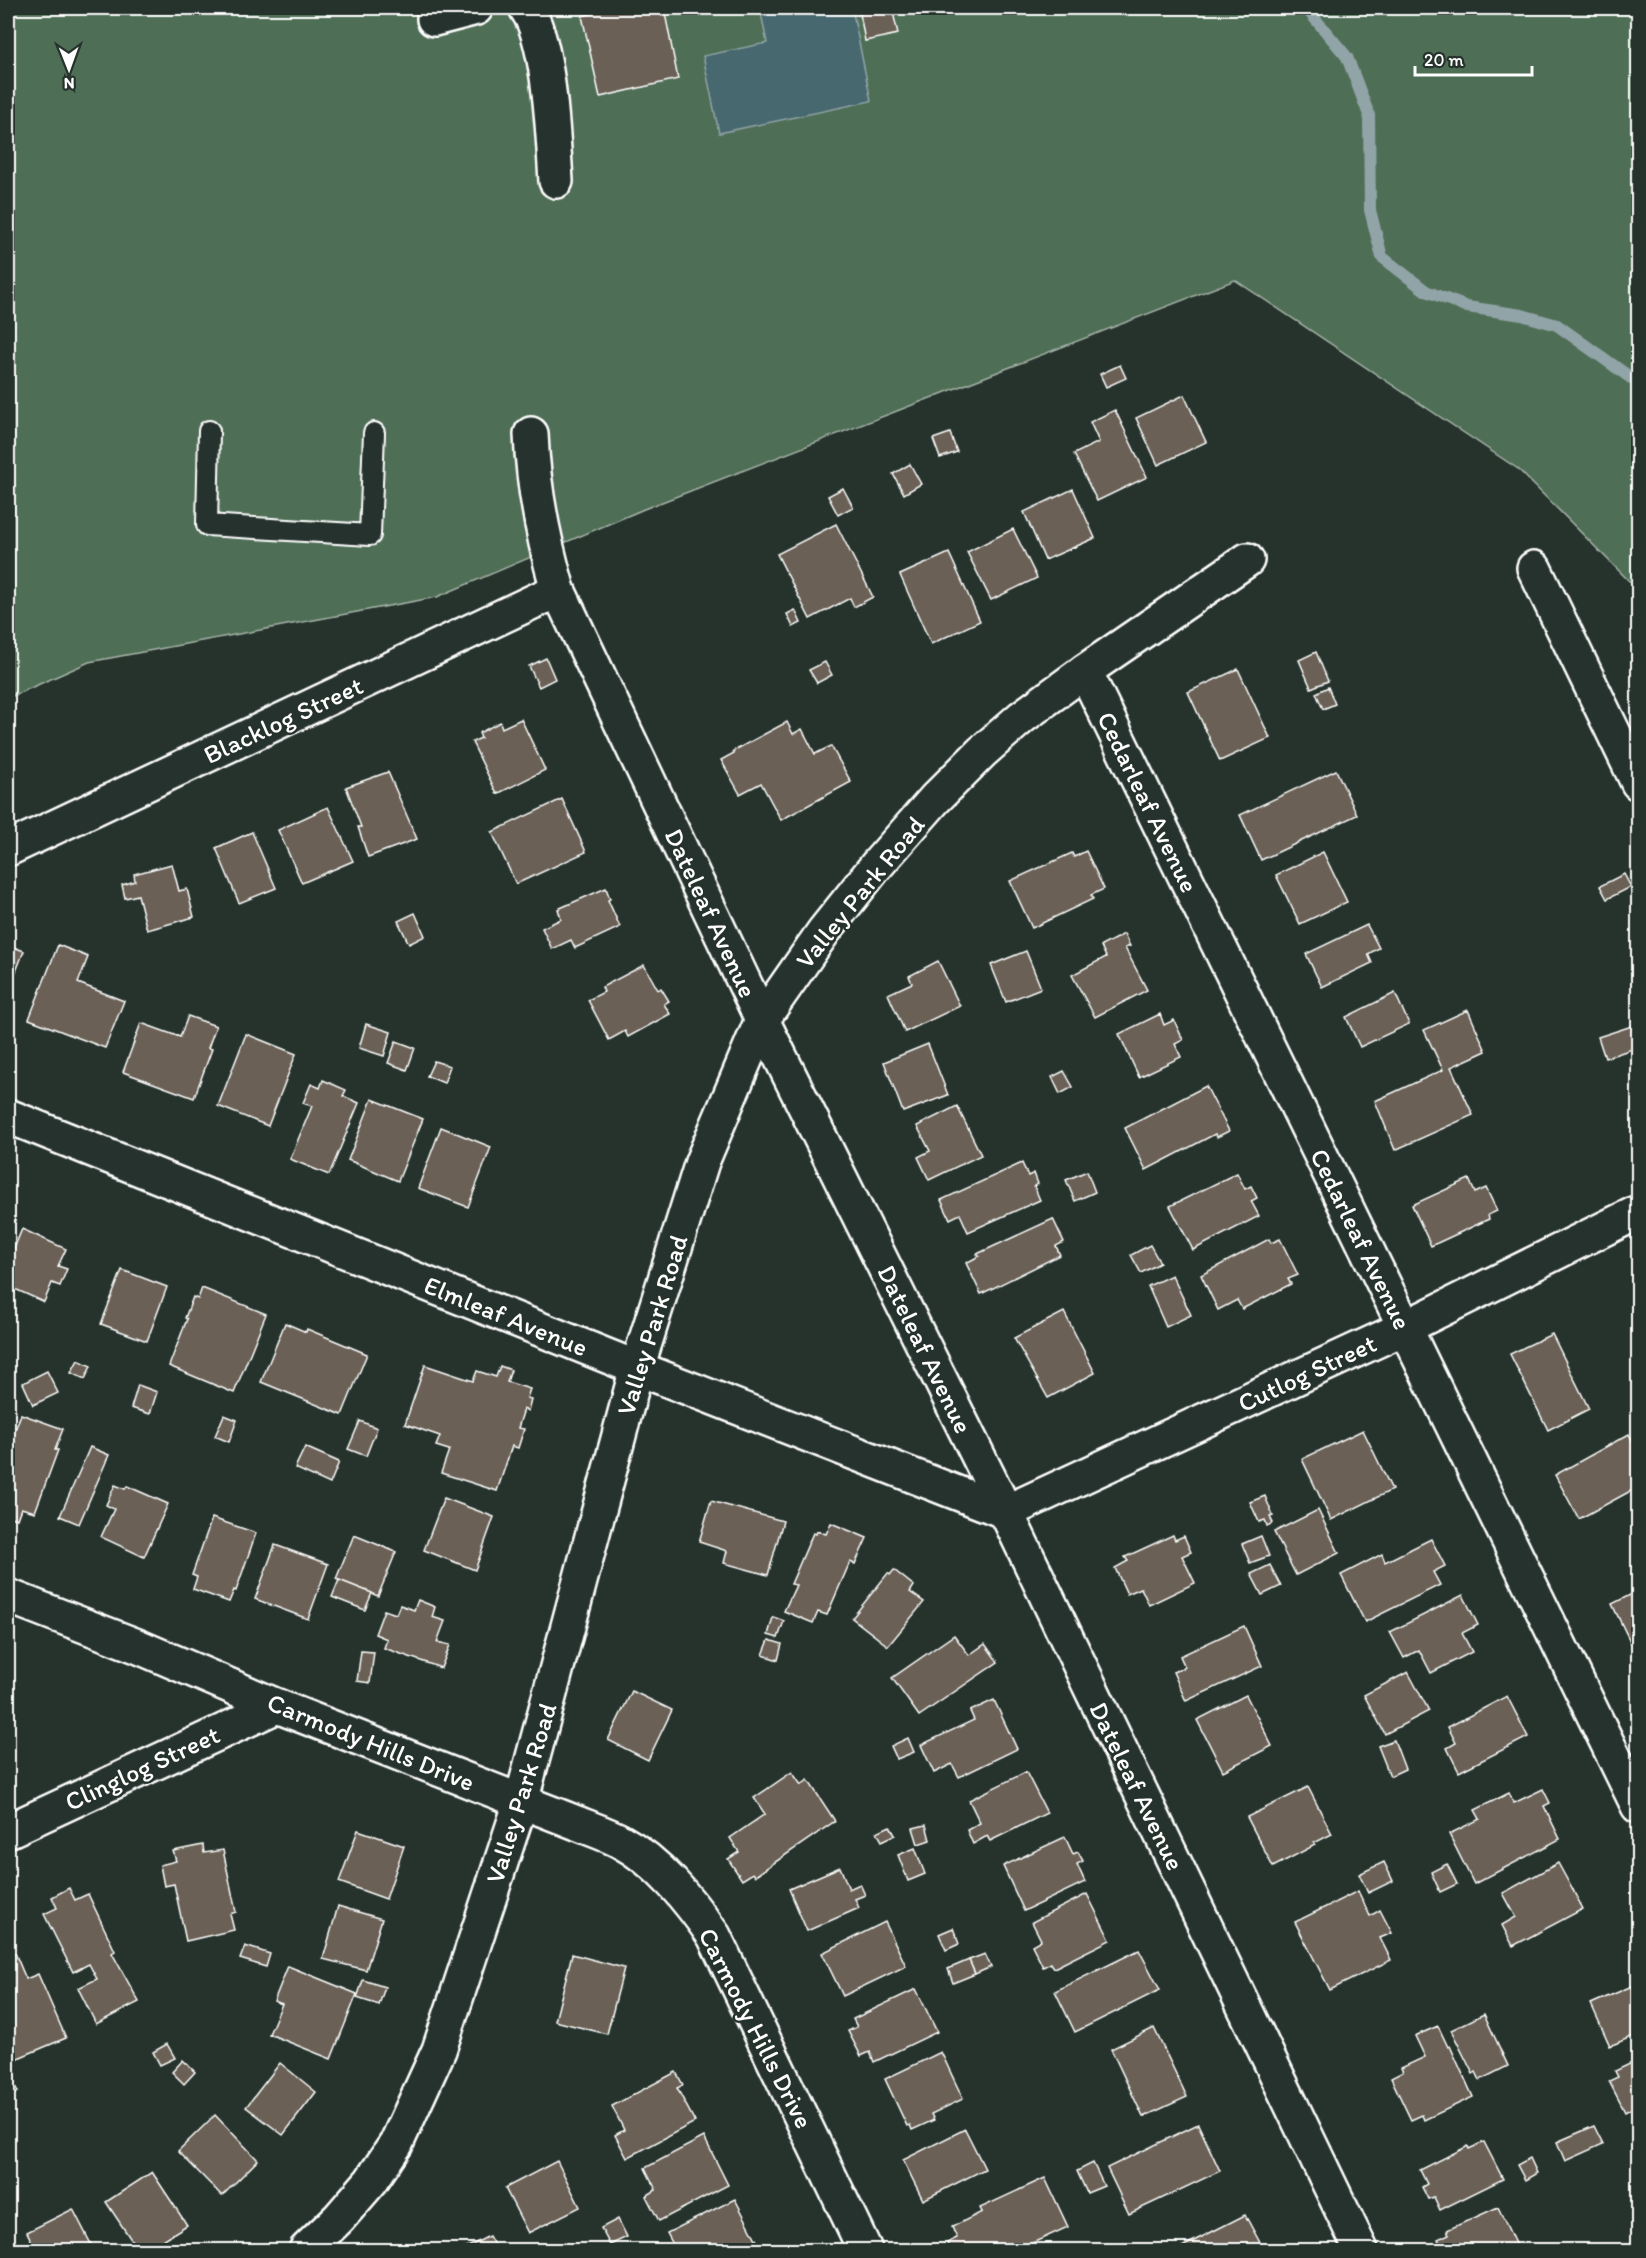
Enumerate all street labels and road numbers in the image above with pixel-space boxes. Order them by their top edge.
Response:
street label: Blacklog Street [198,669,368,771]
street label: Cedarleaf Avenue [1090,706,1206,898]
street label: Valley Park Road [789,809,931,975]
street label: Dateleaf Avenue [658,823,764,1003]
street label: Cedarleaf Avenue [1303,1143,1419,1335]
street label: Valley Park Road [609,1231,695,1419]
street label: Dateleaf Avenue [870,1260,980,1438]
street label: Elmleaf Avenue [420,1269,592,1363]
street label: Cutlog Street [1233,1327,1382,1419]
street label: Carmody Hills Drive [263,1686,479,1798]
street label: Dateleaf Avenue [1082,1697,1192,1875]
street label: Valley Park Road [478,1699,564,1887]
street label: Clinglog Street [60,1718,225,1818]
street label: Carmody Hills Drive [692,1922,820,2134]

